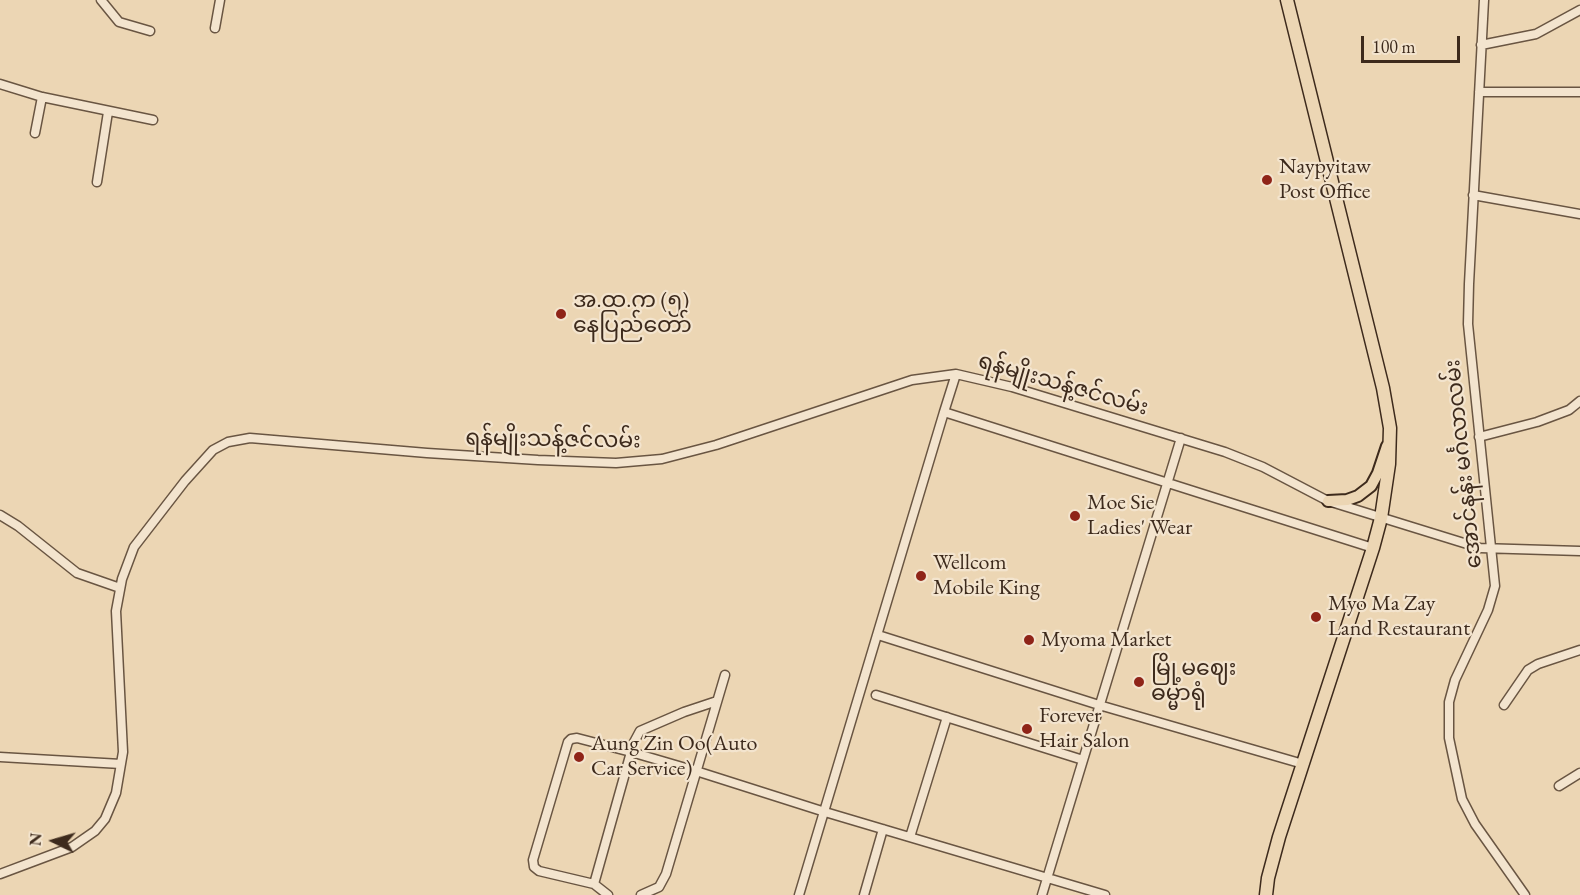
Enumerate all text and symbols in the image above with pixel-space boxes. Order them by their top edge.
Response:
scale bar [1364,24,1463,62]
text: 100 m [1372,35,1416,58]
place label: Naypyitaw Post Office [1279,154,1371,206]
marker: Naypyitaw Post Office [1260,173,1274,187]
place label: အ.ထ.က (၅) နေပြည်တော် [573,288,692,340]
marker: အ.ထ.က (၅) နေပြည်တော် [554,307,568,321]
street label: ရန်မျိုးသန့်ဇင်လမ်း [975,348,1151,422]
street label: အောင်နန်း မင်္ဂလာလမ်း [1440,358,1488,570]
street label: ရန်မျိုးသန့်ဇင်လမ်း [465,425,641,455]
place label: Moe Sie Ladies' Wear [1087,490,1192,542]
marker: Moe Sie Ladies' Wear [1068,509,1082,523]
place label: Wellcom Mobile King [933,550,1040,602]
marker: Wellcom Mobile King [914,569,928,583]
place label: Myo Ma Zay Land Restaurant [1328,591,1470,642]
marker: Myo Ma Zay Land Restaurant [1309,610,1323,624]
place label: Myoma Market [1041,627,1172,653]
marker: Myoma Market [1022,633,1036,647]
place label: မြို့မဈေး ဓမ္မာရုံ [1151,656,1236,708]
marker: မြို့မဈေး ဓမ္မာရုံ [1132,675,1146,689]
place label: Forever Hair Salon [1039,703,1130,754]
marker: Forever Hair Salon [1020,722,1034,736]
place label: Aung Zin Oo(Auto Car Service) [591,731,757,782]
marker: Aung Zin Oo(Auto Car Service) [572,750,586,764]
north arrow [24,811,84,871]
text: N [25,832,47,847]

